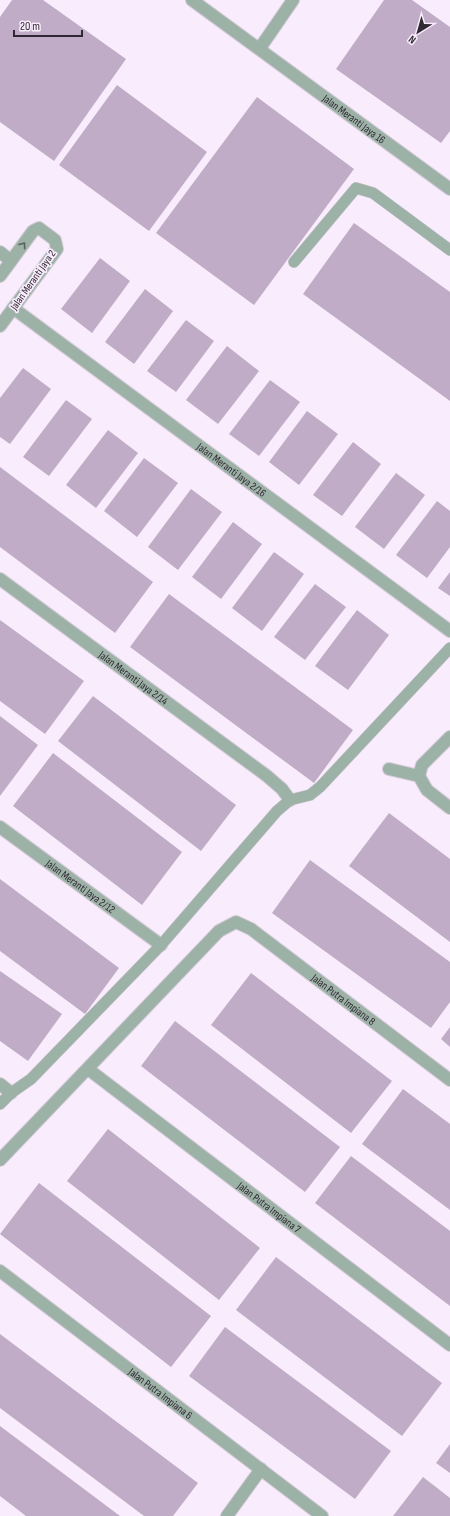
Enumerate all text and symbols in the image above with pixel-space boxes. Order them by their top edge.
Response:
scale bar [14,12,82,38]
north arrow [398,12,438,52]
text: 20 m [20,19,40,34]
text: N [406,33,419,47]
street label: Jalan Meranti Jaya 16 [319,91,388,146]
one-way arrow [18,242,25,249]
street label: Jalan Meranti Jaya 2 [7,247,59,313]
street label: Jalan Meranti Jaya 2/16 [194,439,269,500]
street label: Jalan Meranti Jaya 2/14 [96,647,171,707]
street label: Jalan Meranti Jaya 2/12 [43,856,118,916]
street label: Jalan Putra Impiana 8 [308,970,378,1028]
street label: Jalan Putra Impiana 7 [234,1178,304,1236]
street label: Jalan Putra Impiana 6 [126,1364,195,1422]

